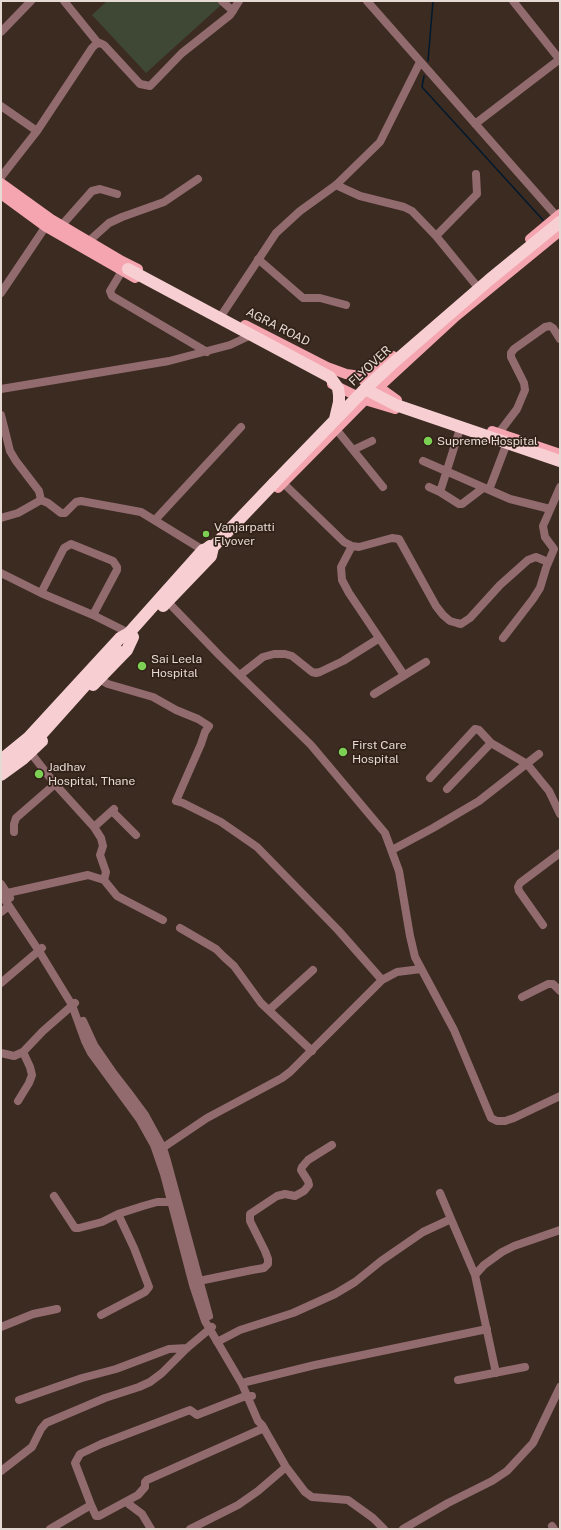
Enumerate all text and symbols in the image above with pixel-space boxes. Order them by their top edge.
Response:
street label: AGRA ROAD [244,305,312,349]
street label: FLYOVER [346,343,394,389]
place label: Supreme Hospital [437,434,538,448]
marker: Supreme Hospital [422,435,434,447]
place label: Vanjarpatti Flyover [214,520,275,548]
marker: Vanjarpatti Flyover [201,529,211,539]
place label: Sai Leela Hospital [151,652,202,680]
marker: Sai Leela Hospital [136,660,148,672]
place label: First Care Hospital [352,738,407,766]
marker: First Care Hospital [337,746,349,758]
place label: Jadhav Hospital, Thane [48,760,135,788]
marker: Jadhav Hospital, Thane [33,768,45,780]

